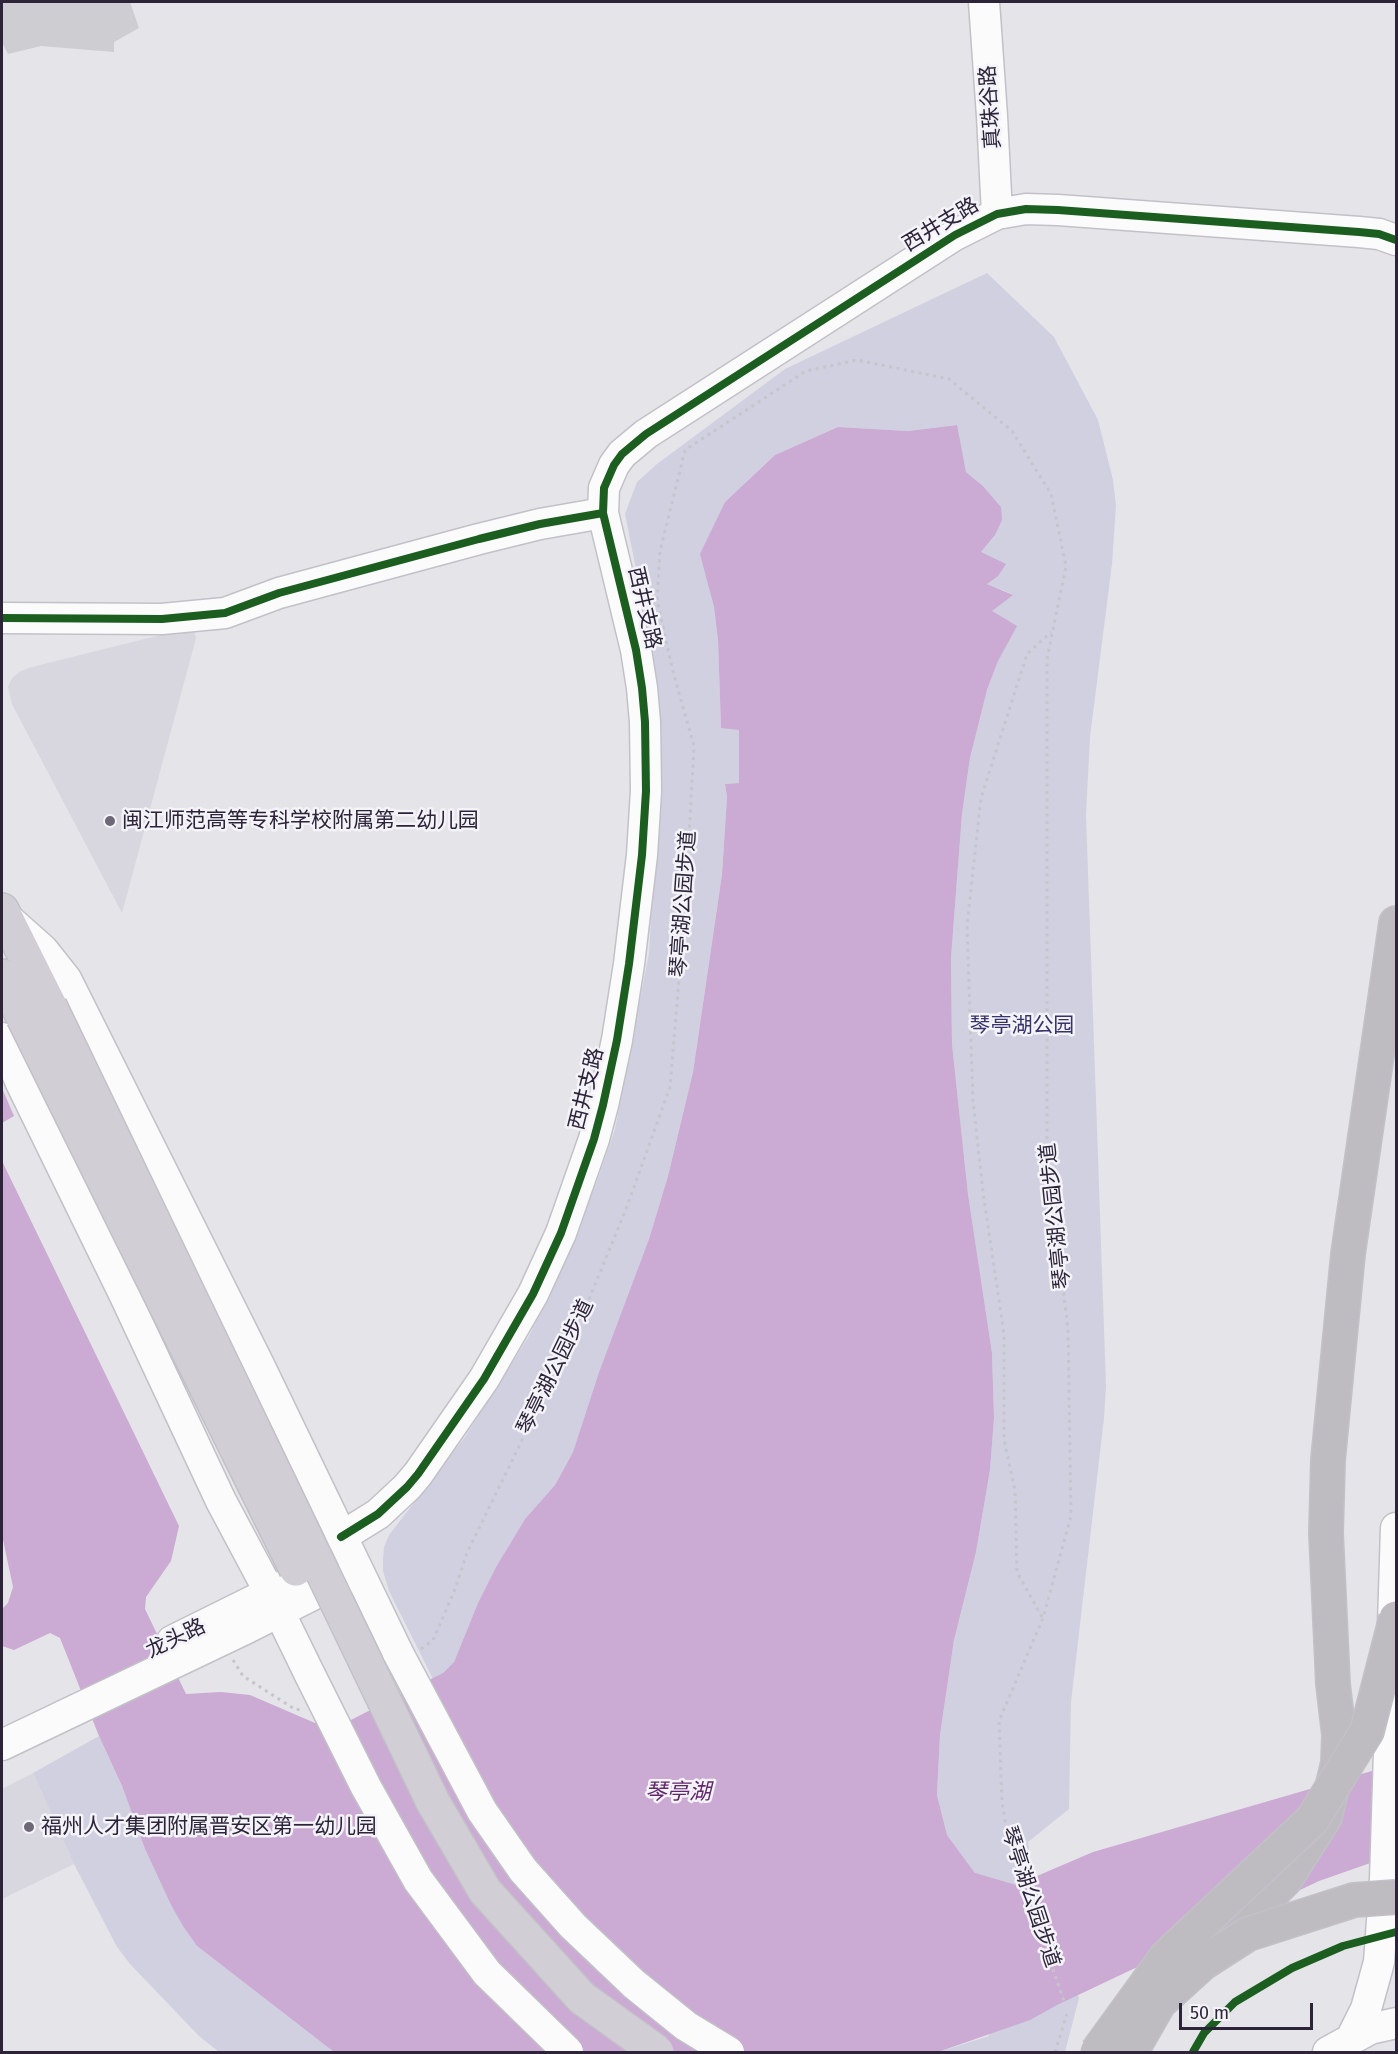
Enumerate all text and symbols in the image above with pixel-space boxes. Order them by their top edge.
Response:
street label: 真珠谷路 [976,64,1006,150]
street label: 西井支路 [899,193,983,257]
street label: 西井支路 [622,564,666,652]
place label: 闽江师范高等专科学校附属第二幼儿园 [122,808,479,834]
marker: 闽江师范高等专科学校附属第二幼儿园 [103,814,117,828]
street label: 琴亭湖公园步道 [666,830,702,978]
park label: 琴亭湖公园 [970,1013,1074,1039]
street label: 西井支路 [565,1045,609,1133]
street label: 琴亭湖公园步道 [1036,1142,1076,1290]
street label: 琴亭湖公园步道 [512,1295,600,1439]
street label: 龙头路 [142,1614,210,1664]
water label: 琴亭湖 [645,1780,711,1806]
place label: 福州人才集团附属晋安区第一幼儿园 [41,1814,377,1840]
marker: 福州人才集团附属晋安区第一幼儿园 [22,1820,36,1834]
street label: 琴亭湖公园步道 [995,1823,1065,1971]
scale bar [1182,1991,1316,2029]
text: 50 m [1190,2002,1229,2024]

